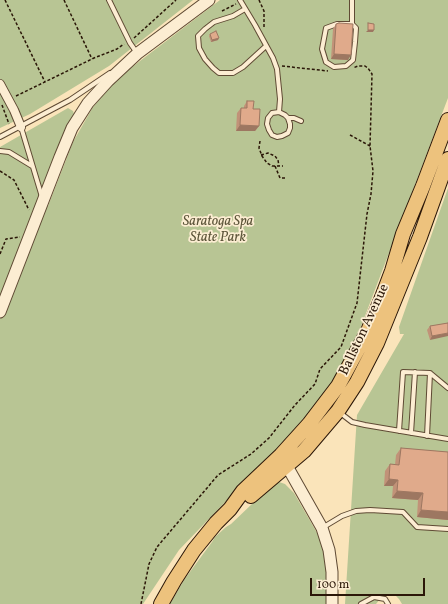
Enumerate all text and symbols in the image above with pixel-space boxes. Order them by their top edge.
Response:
park label: Saratoga Spa State Park [183,214,253,246]
street label: Ballston Avenue [336,281,394,379]
scale bar [312,570,427,596]
text: 100 m [317,577,349,593]

